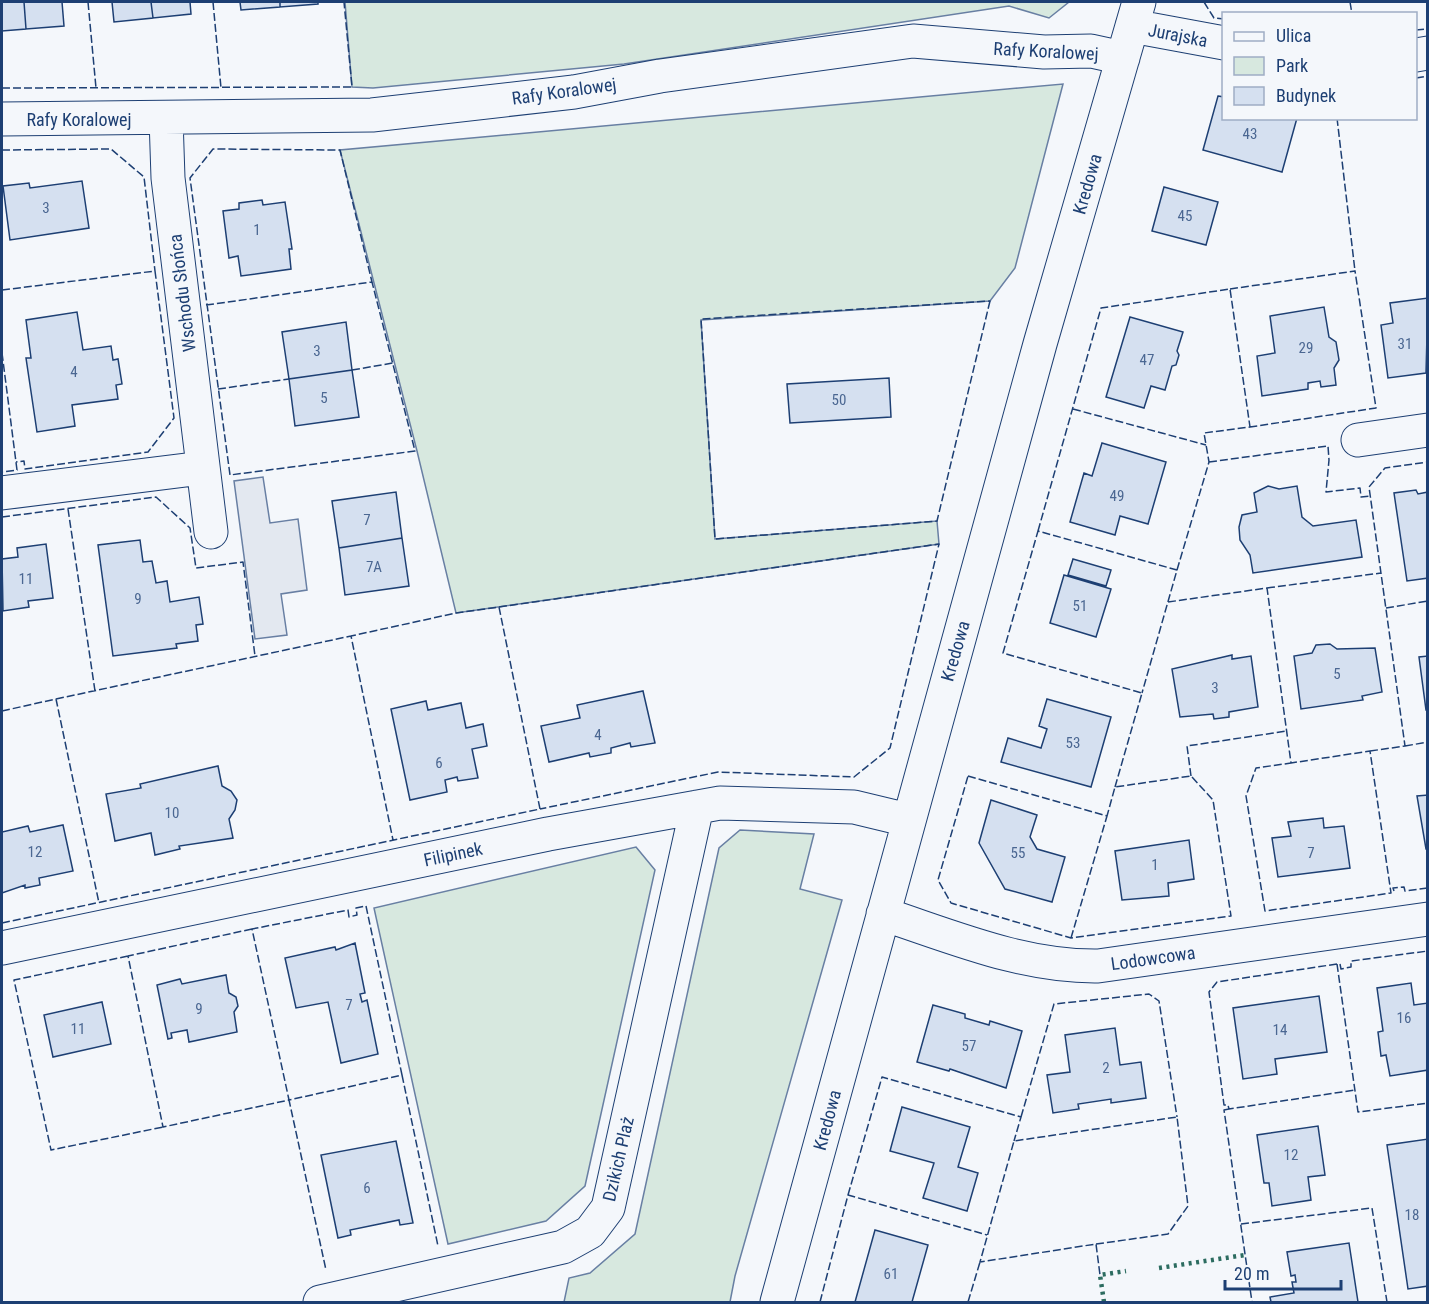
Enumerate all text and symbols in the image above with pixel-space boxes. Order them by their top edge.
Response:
legend [1222,12,1417,120]
street label: Jurajska [1146,19,1210,51]
text: Ulica [1276,25,1311,46]
street label: Rafy Koralowej [993,38,1099,64]
text: Park [1276,55,1308,76]
street label: Rafy Koralowej [510,73,618,109]
text: Budynek [1276,85,1336,106]
street label: Rafy Koralowej [26,109,132,130]
house number: 43 [1243,125,1257,143]
street label: Kredowa [1068,151,1106,217]
house number: 3 [42,199,50,217]
house number: 45 [1178,207,1192,225]
house number: 1 [253,221,261,239]
street label: Wschodu Słońca [164,233,200,353]
house number: 31 [1398,335,1412,353]
house number: 29 [1299,339,1313,357]
house number: 3 [313,342,321,360]
house number: 47 [1140,351,1154,369]
house number: 4 [70,363,78,381]
house number: 5 [320,389,328,407]
house number: 50 [832,391,846,409]
house number: 49 [1110,487,1124,505]
house number: 7 [363,511,371,529]
house number: 7A [366,558,382,576]
house number: 11 [19,570,33,588]
house number: 9 [134,590,142,608]
house number: 51 [1073,597,1087,615]
street label: Kredowa [936,618,974,684]
house number: 5 [1333,665,1341,683]
house number: 3 [1211,679,1219,697]
house number: 4 [594,726,602,744]
house number: 53 [1066,734,1080,752]
house number: 6 [435,754,443,772]
house number: 10 [165,804,179,822]
street label: Filipinek [422,838,484,870]
house number: 12 [28,843,42,861]
house number: 55 [1011,844,1025,862]
house number: 7 [1307,844,1315,862]
house number: 1 [1151,856,1159,874]
street label: Lodowcowa [1109,942,1197,974]
house number: 7 [345,996,353,1014]
house number: 9 [195,1000,203,1018]
house number: 16 [1397,1009,1411,1027]
house number: 11 [71,1020,85,1038]
house number: 14 [1273,1021,1287,1039]
house number: 57 [962,1037,976,1055]
house number: 2 [1102,1059,1110,1077]
street label: Kredowa [809,1087,845,1153]
street label: Dzikich Plaż [598,1114,638,1203]
house number: 12 [1284,1146,1298,1164]
house number: 6 [363,1179,371,1197]
house number: 18 [1405,1206,1419,1224]
scale bar [1225,1253,1340,1291]
text: 20 m [1234,1263,1269,1284]
house number: 61 [884,1265,898,1283]

